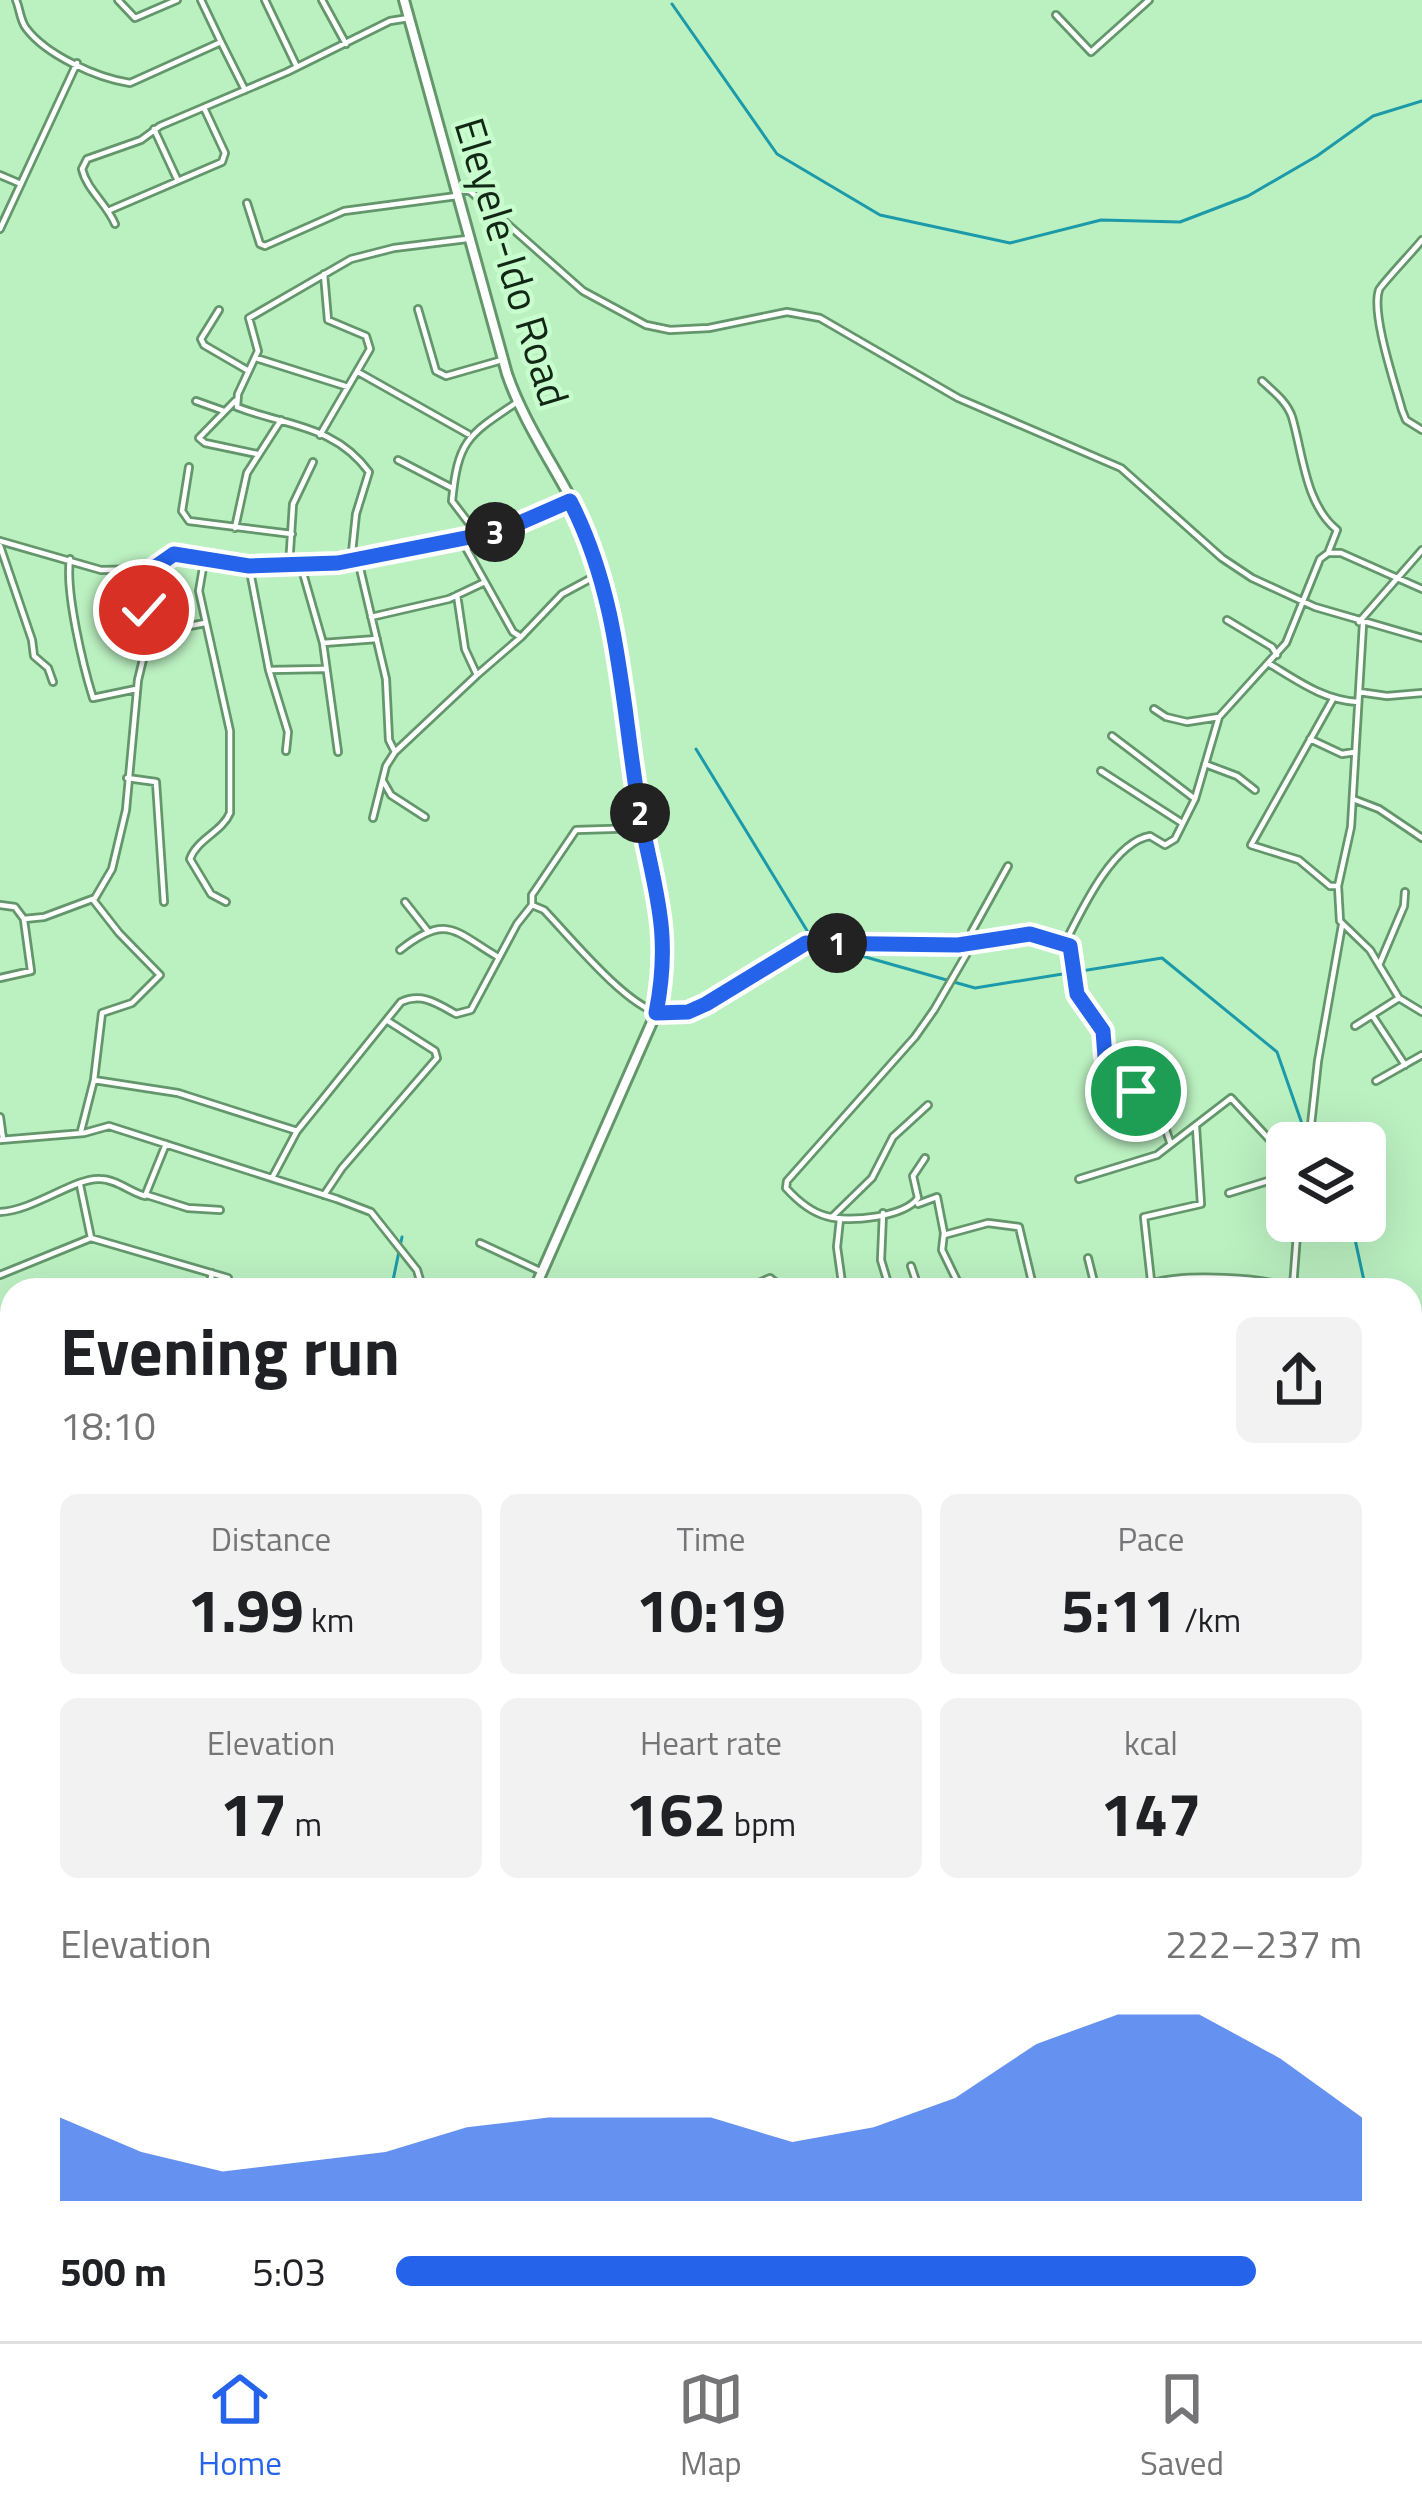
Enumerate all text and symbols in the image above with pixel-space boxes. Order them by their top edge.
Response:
street label: Eleyele-Ido Road [439,109,587,414]
pin: 3 [465,502,525,562]
text: 3 [486,507,504,557]
pin [93,559,195,661]
icon: check [111,577,177,643]
pin: 2 [610,783,670,843]
text: 2 [631,788,649,838]
pin: 1 [807,913,867,973]
text: 1 [828,918,846,968]
pin [1085,1040,1187,1142]
icon: arrive [1103,1058,1169,1124]
map controls [1266,1122,1386,1242]
button: layers [1266,1122,1386,1242]
text: Evening run [60,1300,400,1401]
button: share [1236,1317,1362,1443]
text: 18:10 [60,1396,156,1455]
text: Distance [211,1514,331,1564]
text: Time [677,1514,745,1564]
text: Pace [1118,1514,1184,1564]
text: 1.99 [188,1564,304,1655]
text: 10:19 [636,1564,786,1655]
text: 5:11 [1061,1564,1177,1655]
text: km [304,1595,354,1645]
text: /km [1177,1595,1241,1645]
text: Elevation [207,1718,335,1768]
text: Heart rate [640,1718,782,1768]
text: kcal [1124,1718,1178,1768]
text: 17 [220,1768,287,1859]
text: 162 [626,1768,727,1859]
text: 147 [1101,1768,1201,1859]
text: m [287,1799,322,1849]
text: bpm [727,1799,796,1849]
text: Elevation [60,1914,212,1973]
text: 222–237 m [1165,1914,1362,1973]
text: 500 m [60,2242,167,2301]
text: 5:03 [252,2242,326,2301]
tab: Home [198,2366,282,2488]
tab: Map [678,2366,744,2488]
tab: Saved [1140,2366,1224,2488]

